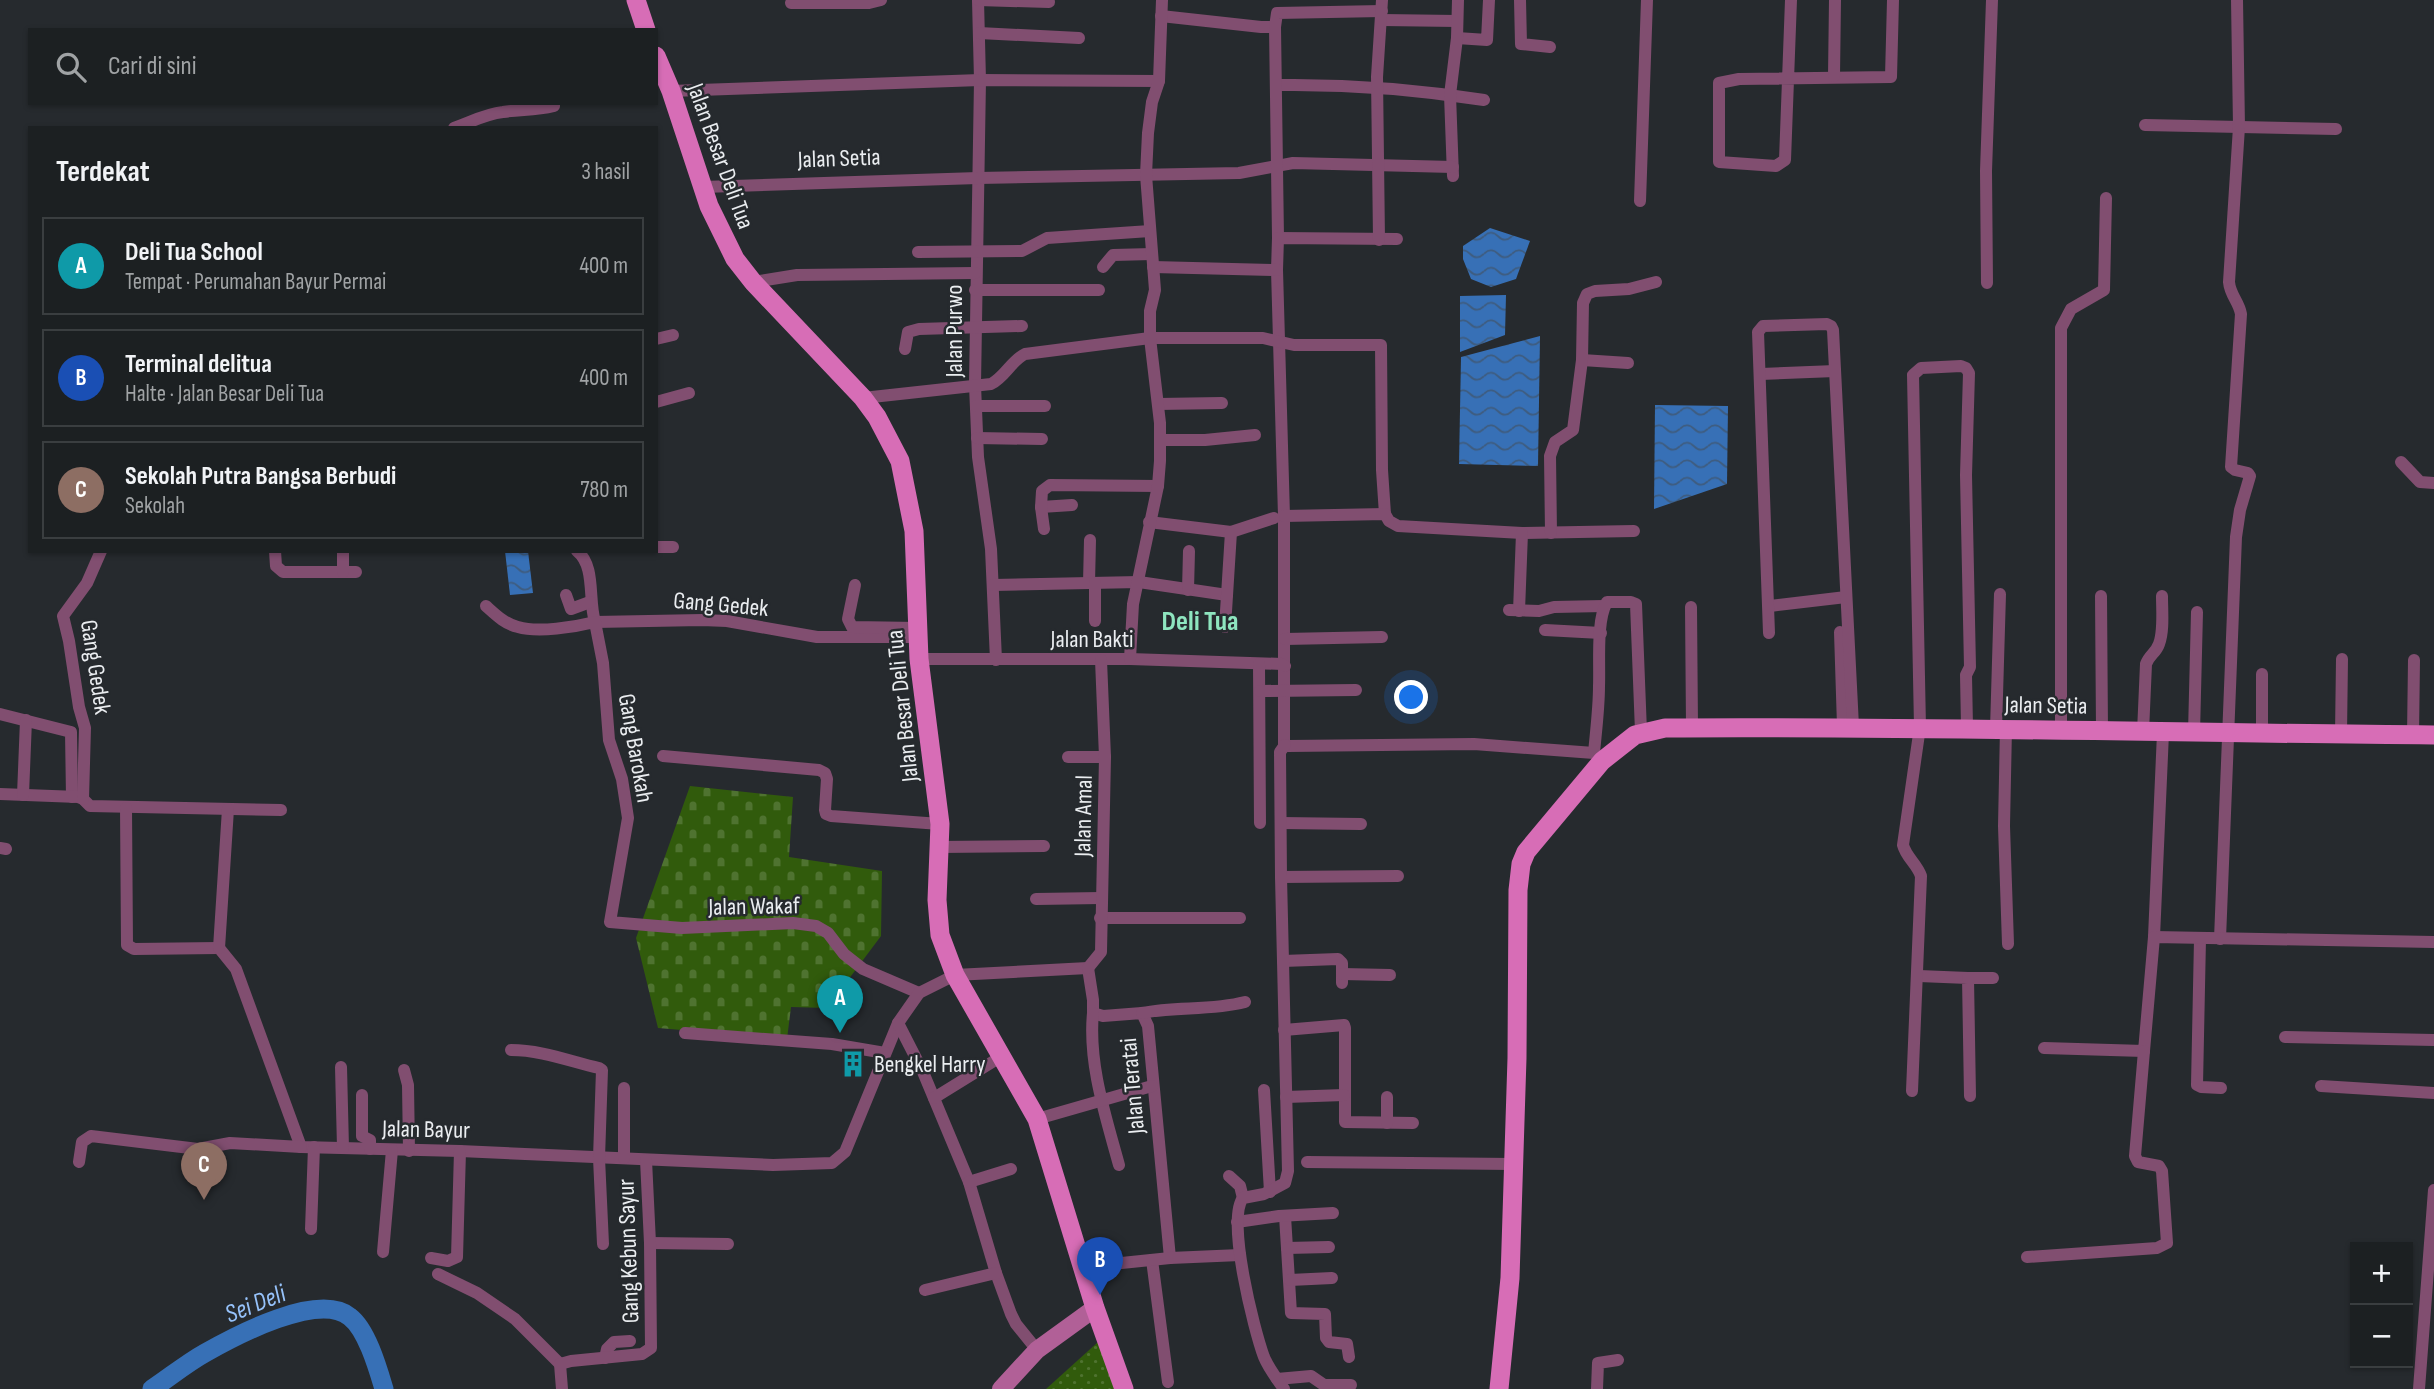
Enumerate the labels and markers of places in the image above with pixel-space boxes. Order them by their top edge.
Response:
pin: A [817,975,863,1033]
building icon: Bengkel Harry [838,1049,868,1079]
place label: Bengkel Harry [874,1050,986,1079]
pin: C [181,1142,227,1200]
pin: B [1077,1237,1123,1295]

